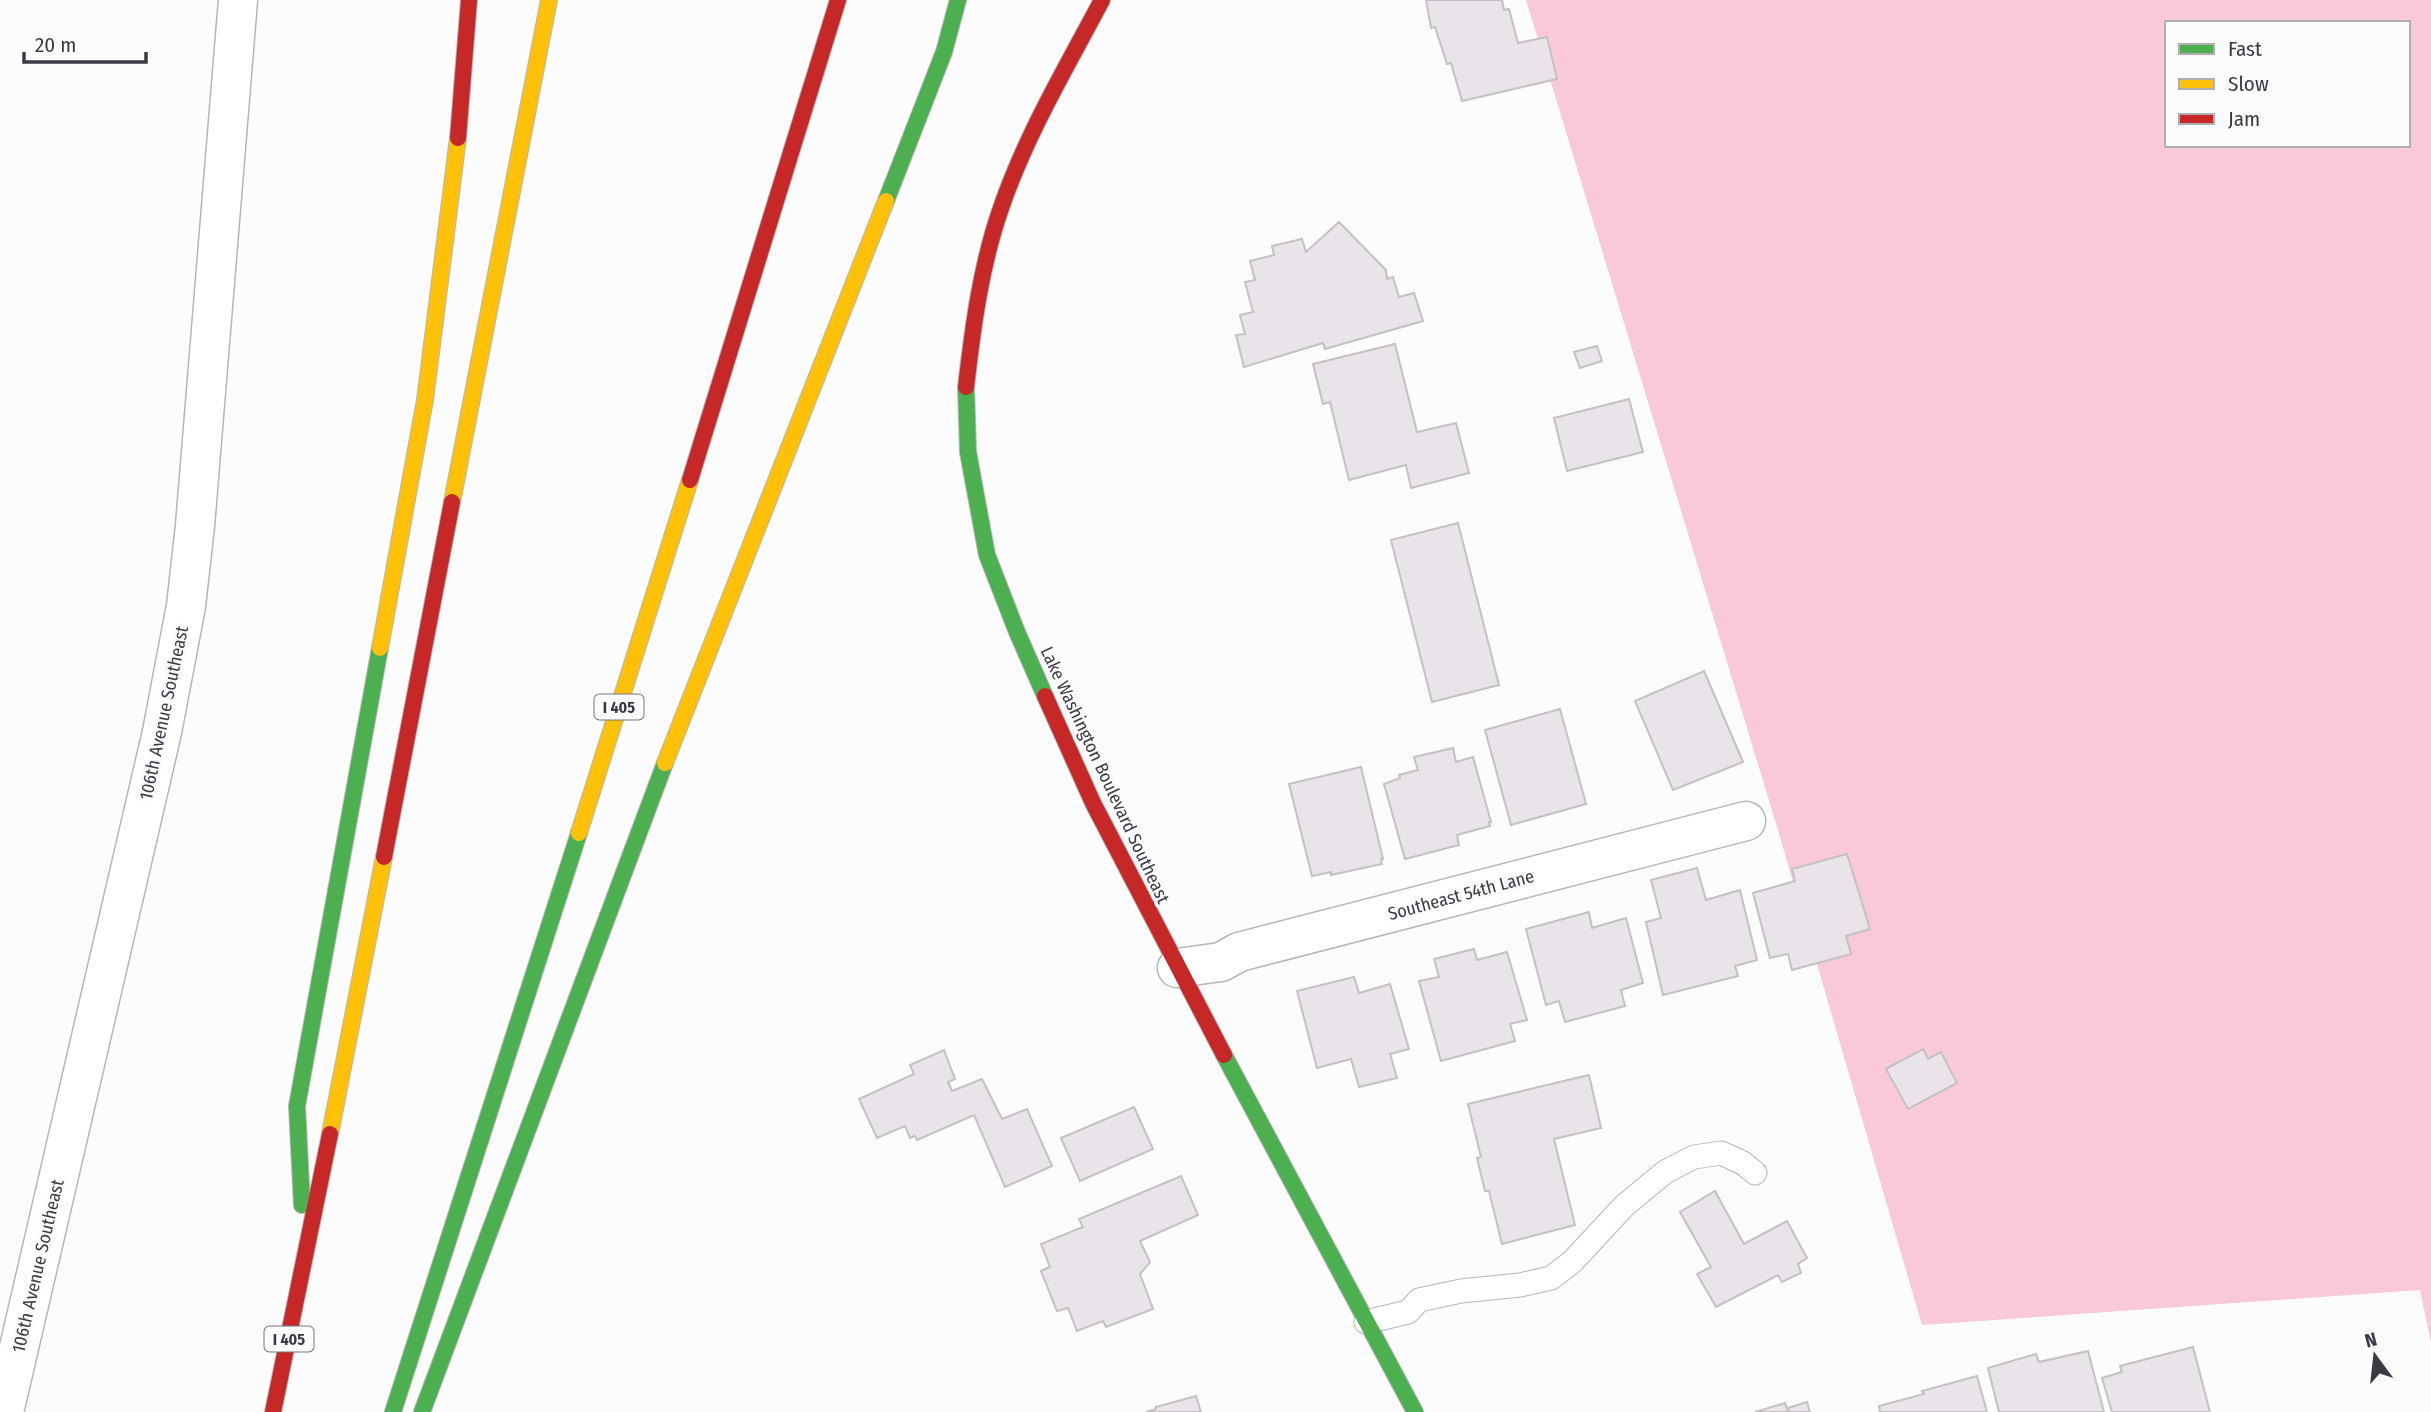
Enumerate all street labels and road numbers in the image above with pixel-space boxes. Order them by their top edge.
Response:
street label: 106th Avenue Southeast [135,624,193,802]
street label: Lake Washington Boulevard Southeast [1036,643,1174,907]
road number: I 405 [594,694,644,720]
street label: Southeast 54th Lane [1386,865,1536,925]
street label: 106th Avenue Southeast [7,1177,69,1355]
road number: I 405 [264,1326,314,1352]

